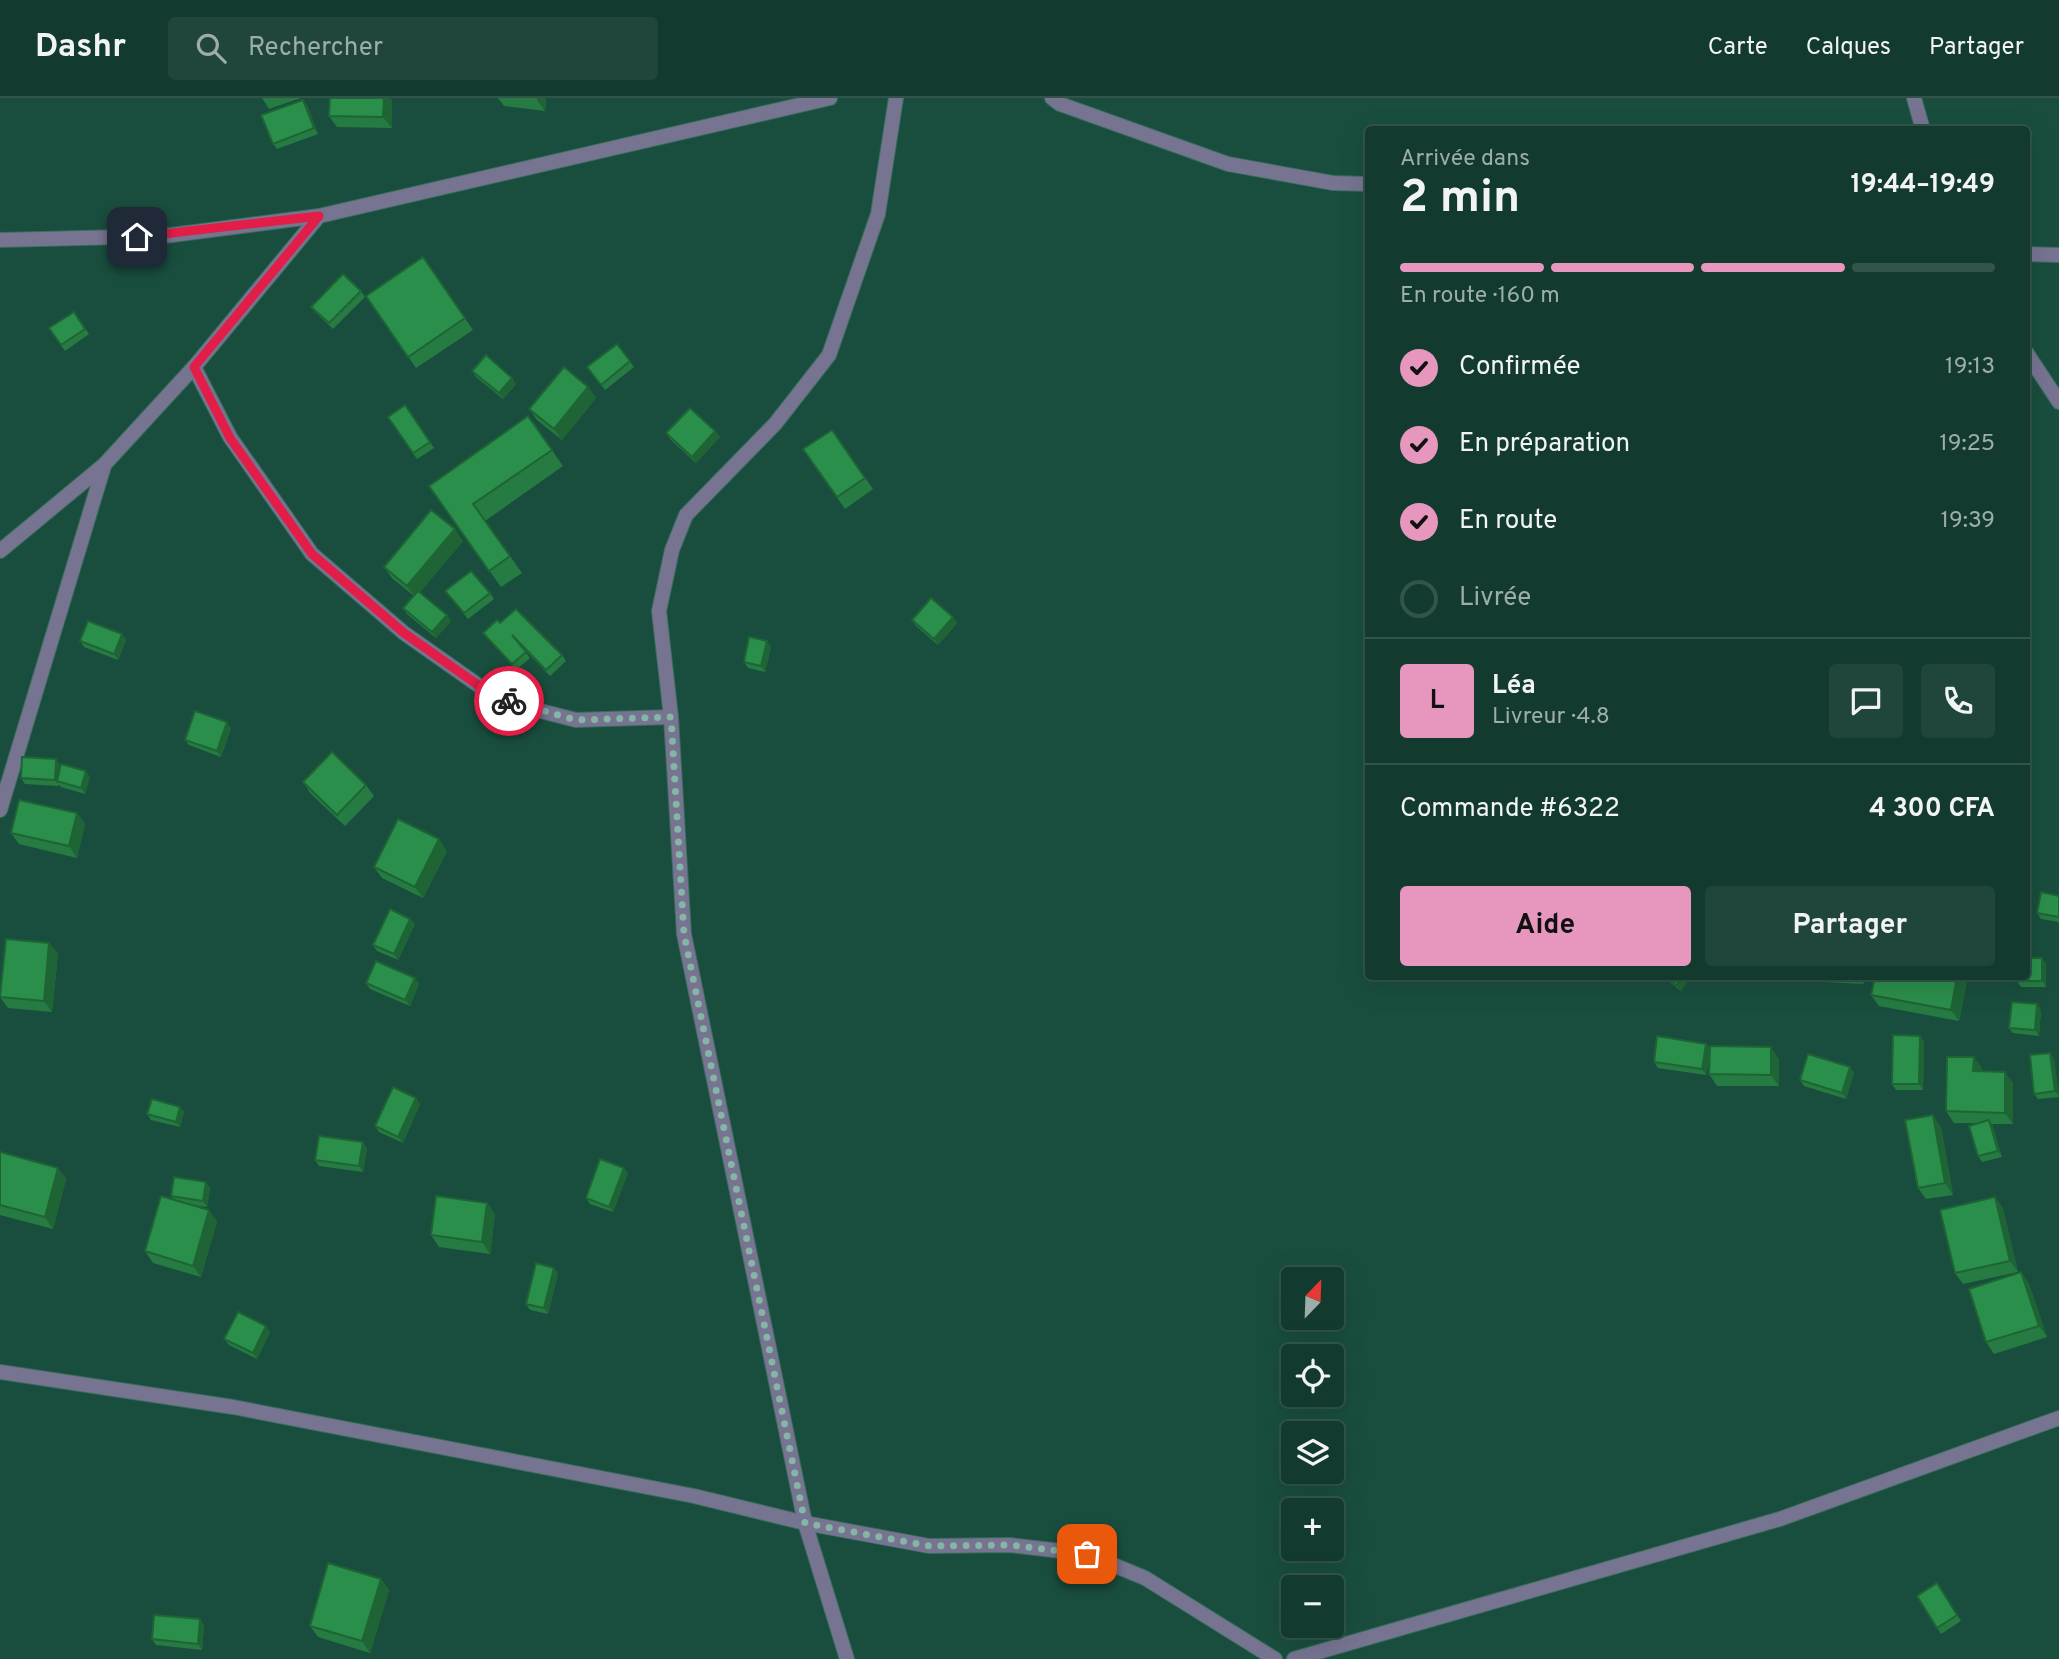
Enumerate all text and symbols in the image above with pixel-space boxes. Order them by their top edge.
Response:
search box [168,17,658,80]
text: Dashr [35,27,126,69]
icon: search [192,29,230,67]
text: Rechercher [248,32,383,65]
text: Carte [1708,33,1768,63]
text: Calques [1806,33,1891,63]
text: Partager [1929,33,2024,63]
text: Arrivée dans [1400,145,1530,174]
text: 19:44–19:49 [1850,169,1995,202]
text: 2 min [1400,170,1520,229]
pin [107,207,167,267]
icon: home [118,218,156,256]
text: En route · 160 m [1400,282,1560,311]
icon: check [1400,349,1438,387]
text: Confirmée [1459,351,1581,384]
text: 19:13 [1945,353,1995,382]
icon: check [1400,426,1438,464]
text: En préparation [1459,428,1630,461]
text: 19:25 [1939,430,1995,459]
icon: check [1400,503,1438,541]
text: En route [1459,505,1557,538]
text: 19:39 [1940,507,1995,536]
text: Livrée [1459,582,1531,615]
button: chat [1829,664,1903,738]
button: phone [1921,664,1995,738]
courier [474,666,544,736]
text: Léa [1492,670,1536,703]
icon: bike [490,682,528,720]
text: L [1430,685,1444,718]
text: Livreur · 4.8 [1492,703,1610,732]
text: Commande #6322 [1400,793,1620,826]
text: 4 300 CFA [1869,793,1995,826]
button: Aide [1400,886,1691,966]
button: Partager [1705,886,1995,966]
north arrow [1281,1267,1344,1330]
map controls [1281,1267,1344,1638]
button: locate [1281,1344,1344,1407]
button: layers [1281,1421,1344,1484]
button: + [1281,1498,1344,1561]
pin [1057,1524,1117,1584]
icon: bag [1068,1535,1106,1573]
button: − [1281,1575,1344,1638]

